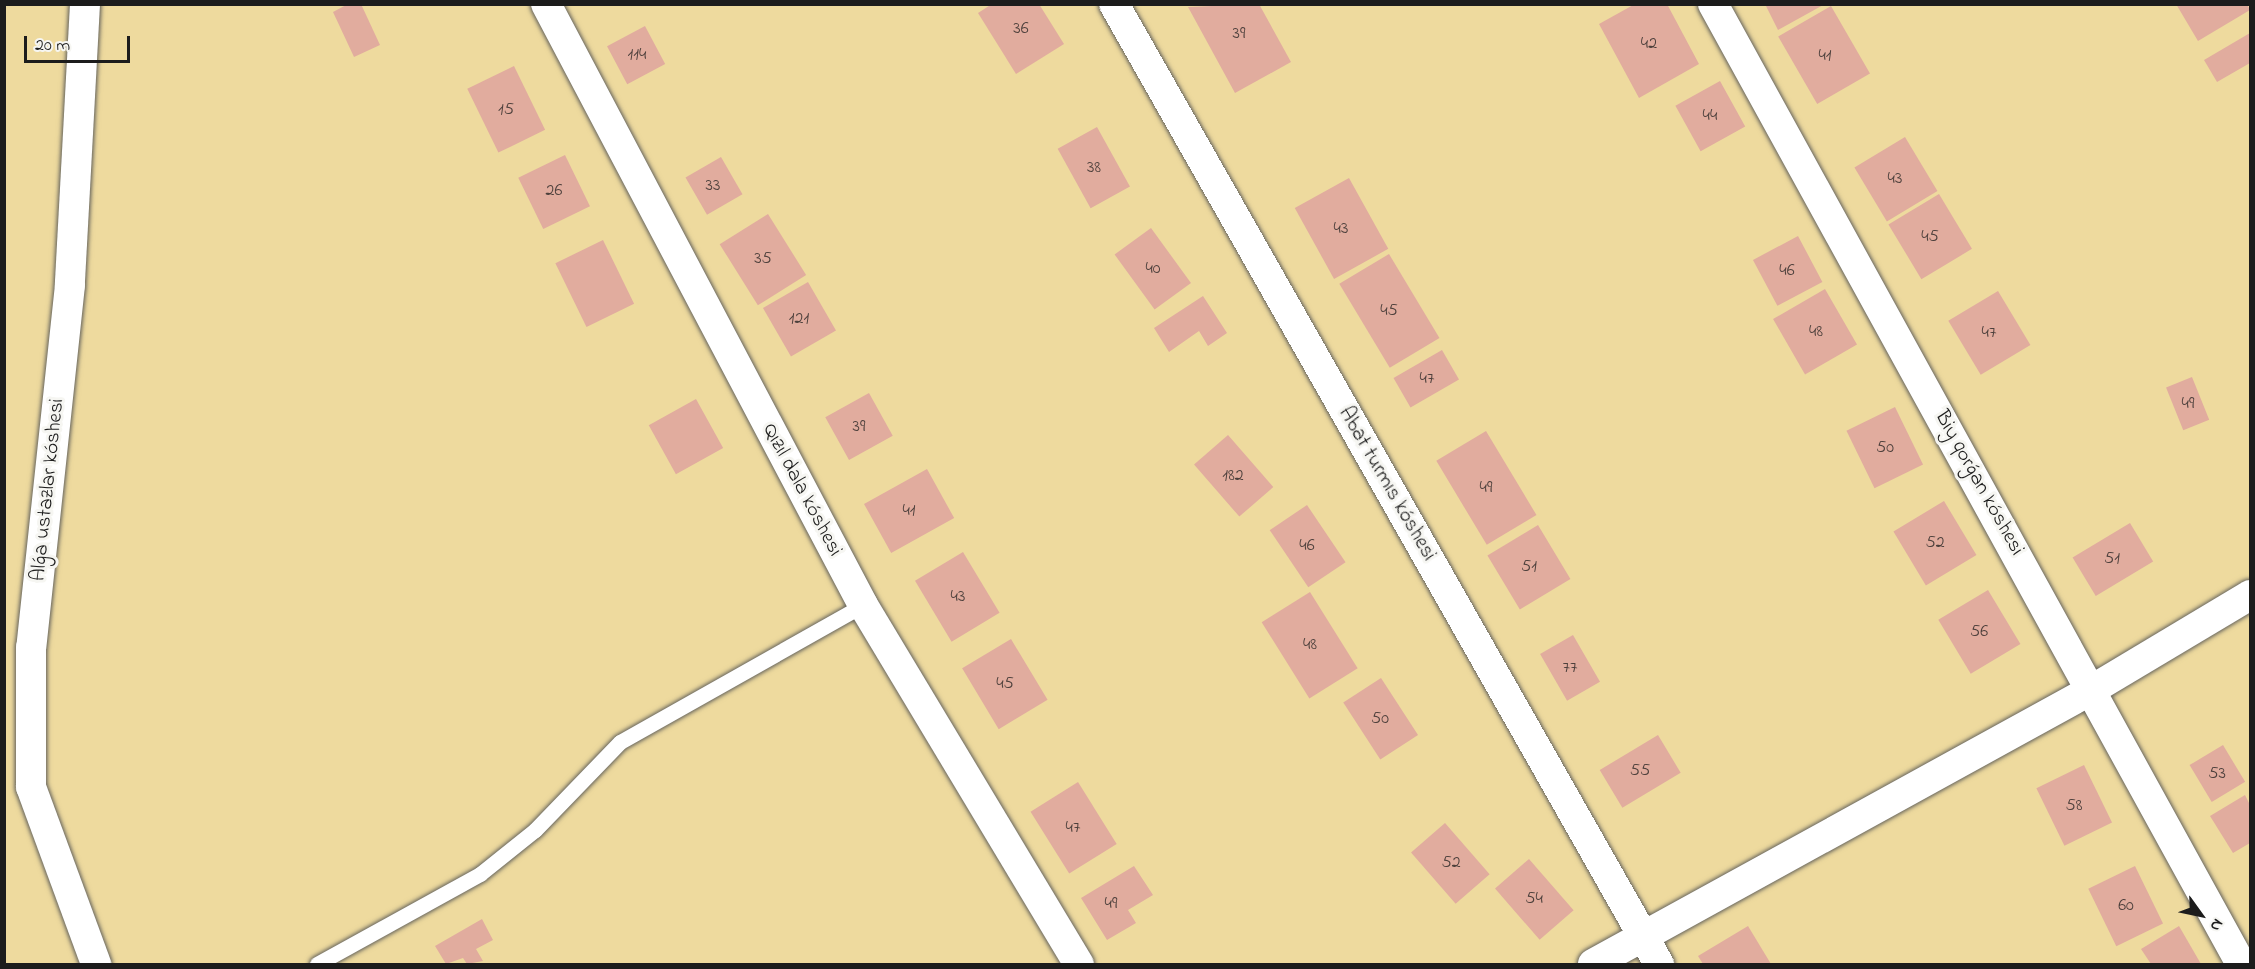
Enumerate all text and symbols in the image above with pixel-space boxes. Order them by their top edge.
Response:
house number: 36 [1013,18,1029,40]
house number: 39 [1233,23,1245,45]
scale bar [27,24,134,62]
text: 20 m [35,33,70,59]
house number: 42 [1641,33,1657,55]
house number: 114 [628,44,646,66]
house number: 41 [1818,45,1832,67]
house number: 15 [498,99,514,121]
house number: 44 [1703,105,1717,127]
house number: 38 [1087,157,1101,179]
house number: 43 [1888,168,1902,190]
house number: 33 [706,175,720,197]
house number: 26 [546,180,562,202]
house number: 43 [1334,218,1348,240]
house number: 45 [1921,226,1939,248]
house number: 35 [754,248,772,270]
house number: 40 [1145,258,1161,280]
house number: 46 [1779,260,1795,282]
house number: 45 [1380,300,1398,322]
house number: 121 [789,308,809,330]
house number: 48 [1809,321,1823,343]
house number: 47 [1982,322,1996,344]
house number: 47 [1420,368,1434,390]
house number: 49 [2182,393,2194,415]
street label: Alǵa ustazlar kóshesi [26,397,70,583]
street label: Abat turmıs kóshesi [1333,402,1441,566]
street label: Biy qorǵan kóshesi [1929,406,2029,560]
house number: 39 [853,416,865,438]
street label: Qızıl dala kóshesi [756,419,848,561]
house number: 50 [1876,437,1894,459]
house number: 182 [1222,465,1244,487]
house number: 49 [1480,477,1492,499]
house number: 41 [902,500,916,522]
house number: 52 [1925,532,1945,554]
house number: 46 [1299,535,1315,557]
house number: 51 [2104,548,2120,570]
house number: 51 [1521,556,1537,578]
house number: 43 [951,586,965,608]
house number: 56 [1970,621,1988,643]
house number: 48 [1303,634,1317,656]
house number: 77 [1563,657,1577,679]
house number: 45 [996,673,1014,695]
house number: 50 [1371,708,1389,730]
house number: 55 [1630,760,1650,782]
house number: 53 [2208,763,2226,785]
house number: 58 [2065,795,2083,817]
house number: 47 [1066,817,1080,839]
house number: 52 [1441,852,1461,874]
north arrow [2171,885,2231,945]
house number: 54 [1525,888,1543,910]
house number: 49 [1105,893,1117,915]
house number: 60 [2118,895,2134,917]
text: N [2203,914,2229,936]

